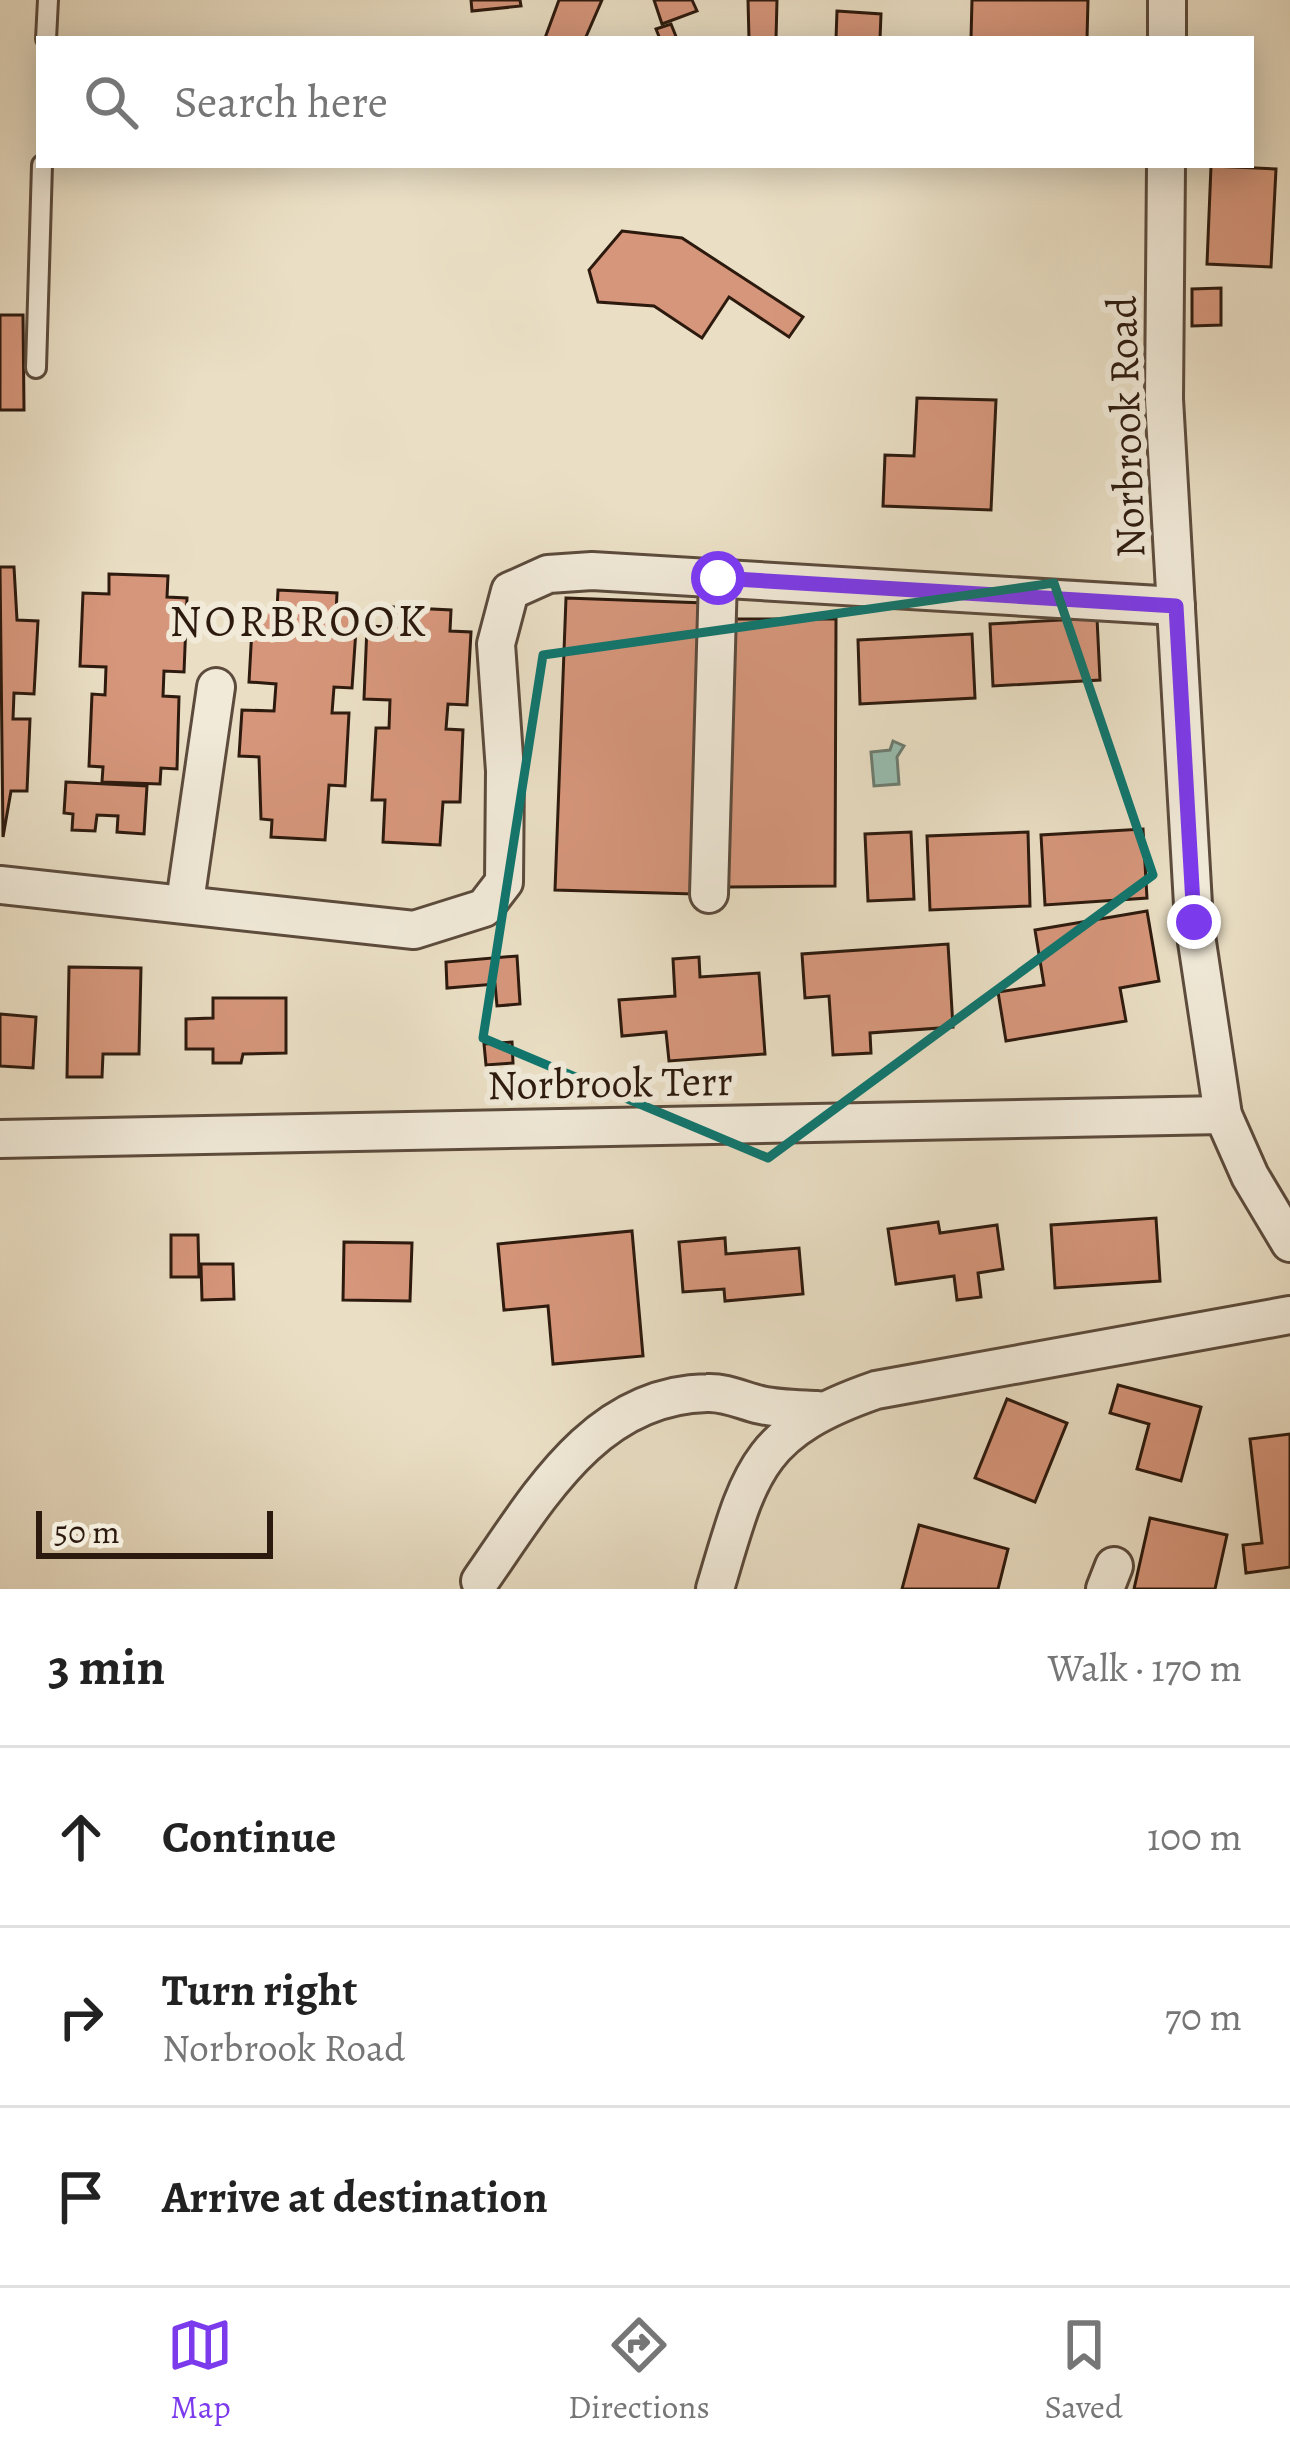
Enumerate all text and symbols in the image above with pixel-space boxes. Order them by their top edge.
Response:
search box [36,36,1254,168]
icon: search [78,69,144,135]
text: Search here [174,71,388,133]
street label: Norbrook Road [1092,295,1159,559]
route start [691,551,745,605]
district label: NORBROOK [169,590,429,652]
route end [1167,895,1221,949]
street label: Norbrook Terr [487,1052,733,1113]
scale bar [36,1505,273,1558]
text: 50 m [54,1509,120,1554]
text: 3 min [48,1632,165,1702]
text: Walk · 170 m [1048,1641,1242,1694]
icon: ahead [48,1804,114,1870]
text: Continue [162,1806,336,1868]
text: 100 m [1147,1810,1242,1863]
text: Turn right [162,1959,357,2021]
icon: right [48,1984,114,2050]
text: 70 m [1165,1990,1242,2043]
text: Norbrook Road [162,2021,405,2074]
icon: arrive [48,2164,114,2230]
text: Arrive at destination [162,2166,548,2228]
tab: Map [167,2312,233,2429]
tab: Directions [568,2312,710,2429]
tab: Saved [1044,2312,1123,2429]

